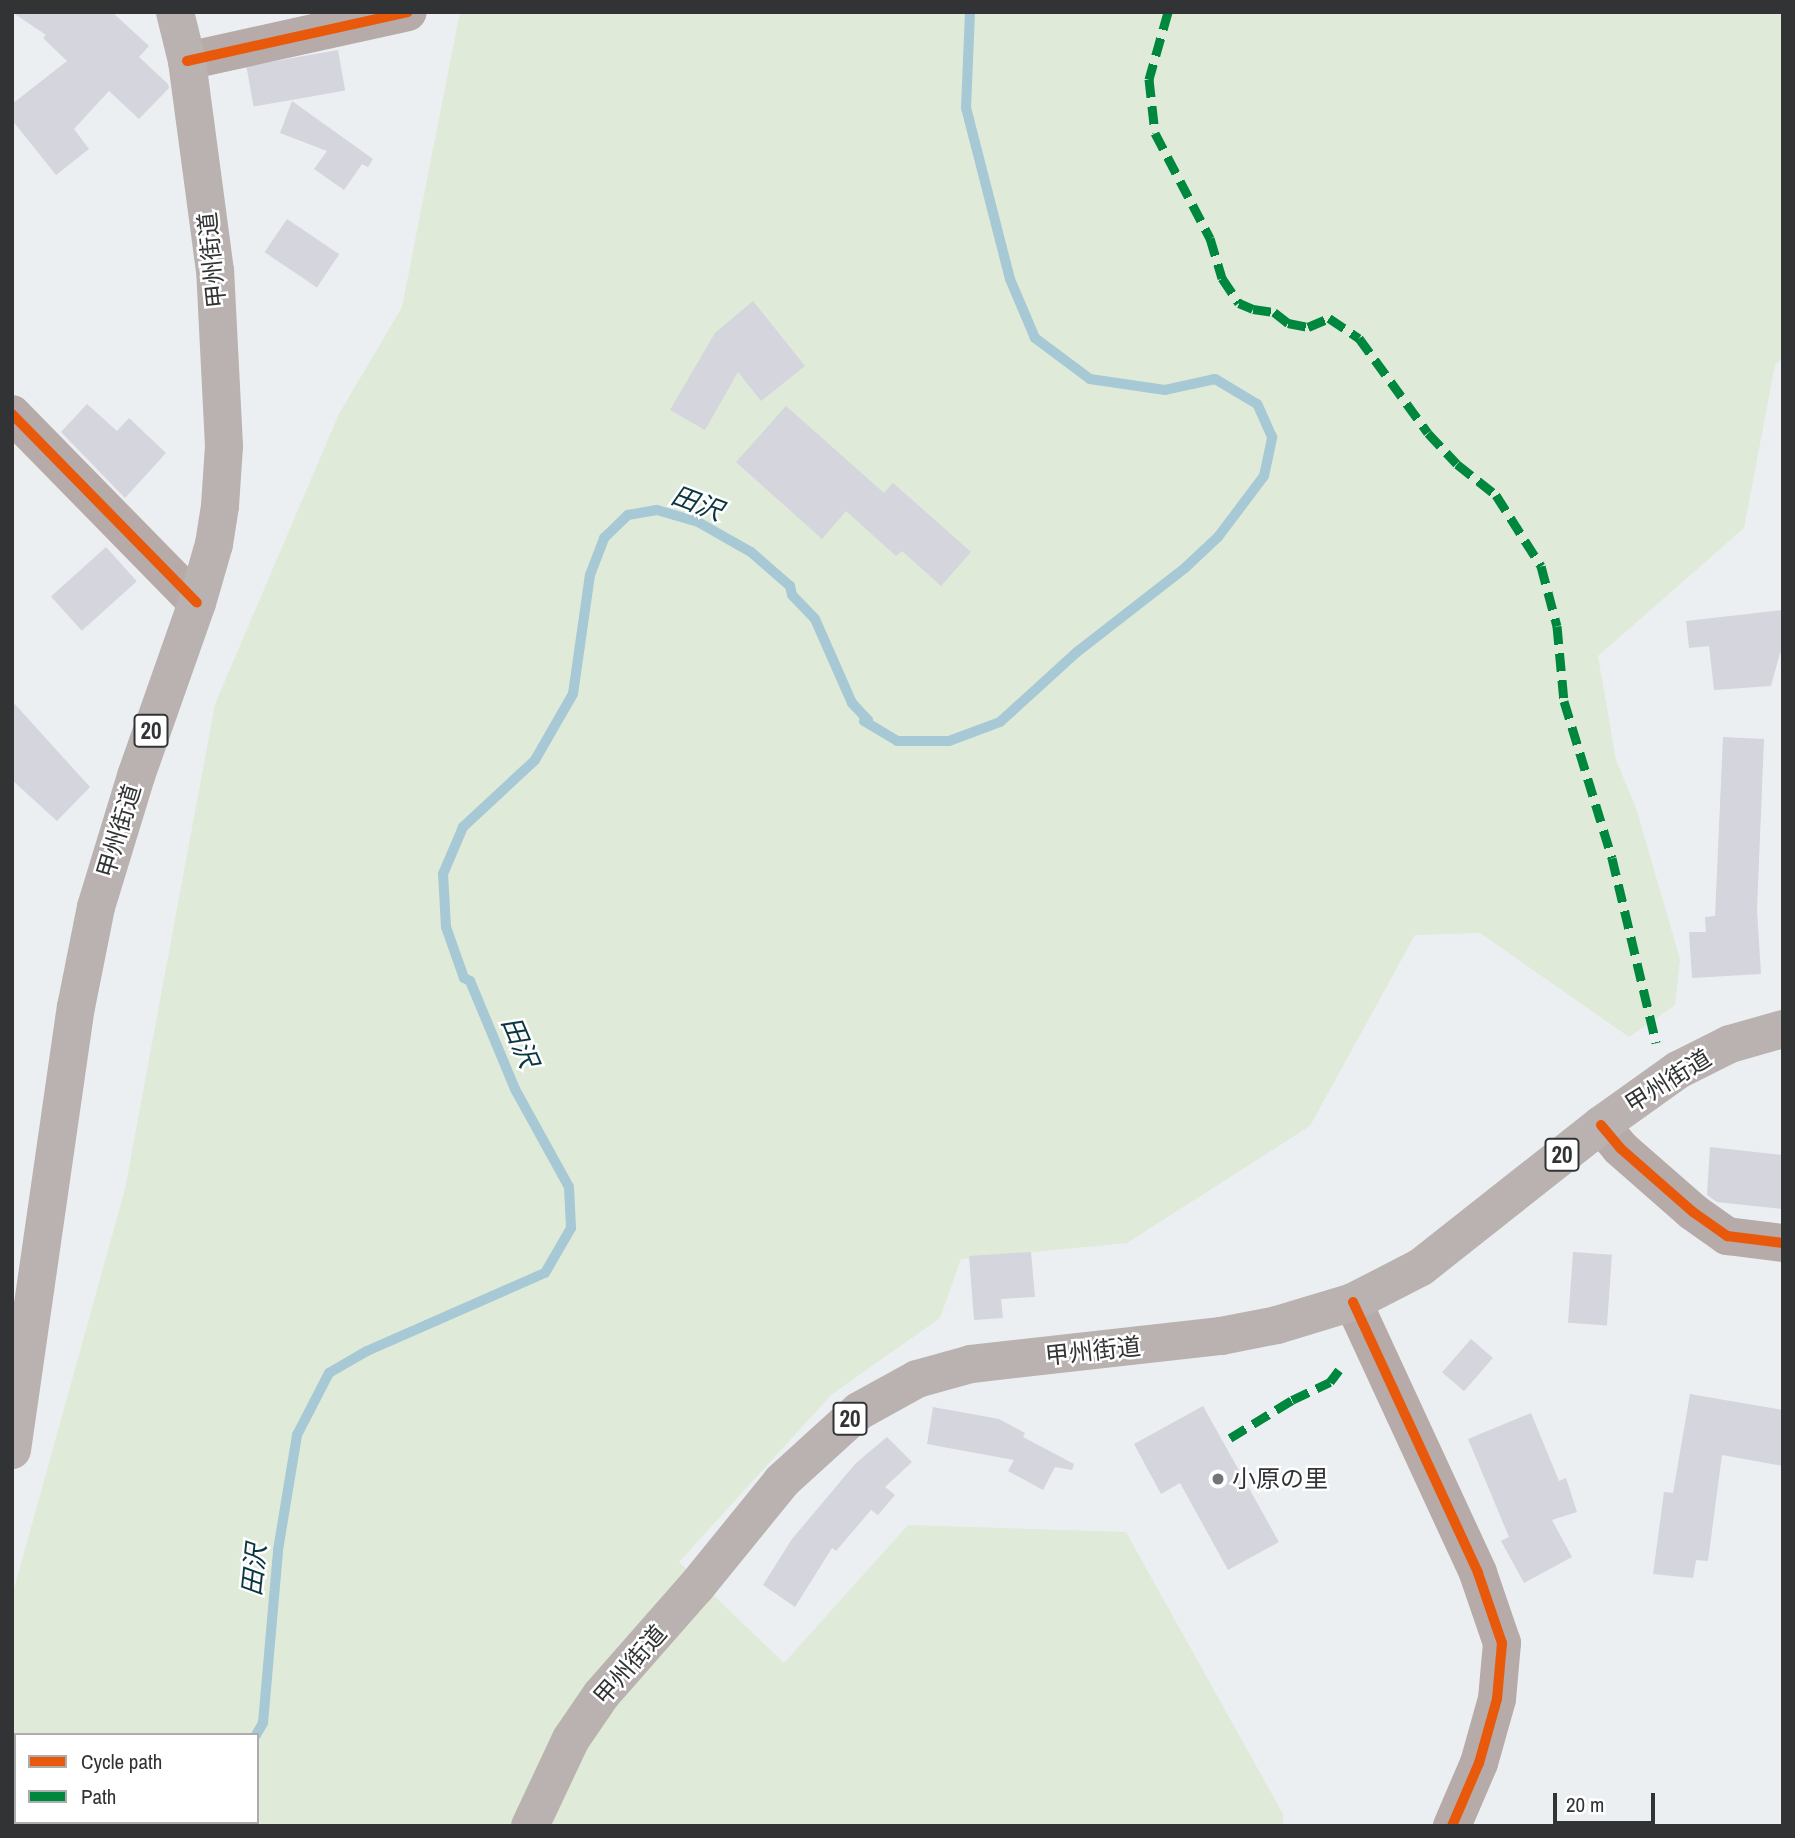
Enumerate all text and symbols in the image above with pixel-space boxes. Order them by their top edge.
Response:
street label: 甲州街道 [193,211,231,309]
water label: 田沢 [667,479,727,527]
road number: 20 [134,712,168,750]
street label: 甲州街道 [91,781,147,881]
water label: 田沢 [495,1012,545,1072]
street label: 甲州街道 [1620,1043,1716,1119]
road number: 20 [1544,1136,1580,1174]
street label: 甲州街道 [1044,1332,1142,1370]
road number: 20 [832,1400,868,1438]
place label: 小原の里 [1232,1465,1328,1493]
marker: 小原の里 [1210,1471,1226,1487]
water label: 田沢 [236,1543,272,1597]
street label: 甲州街道 [588,1619,672,1711]
legend [14,1733,259,1824]
text: Cycle path [81,1747,162,1776]
scale bar [1557,1778,1658,1822]
text: Path [81,1782,116,1811]
text: 20 m [1566,1790,1604,1819]

